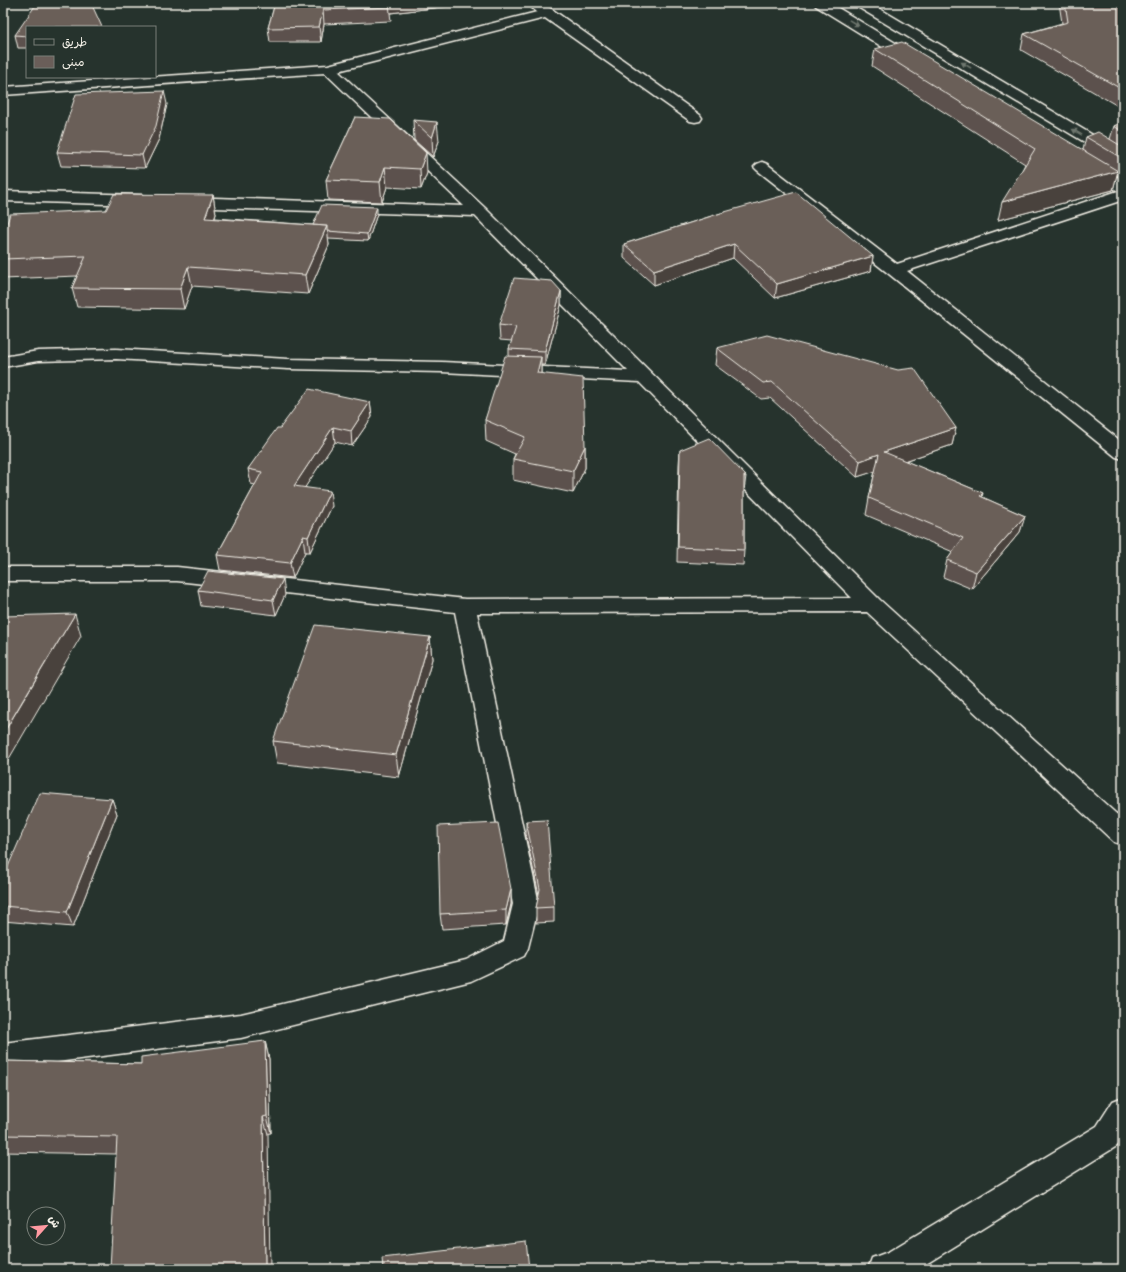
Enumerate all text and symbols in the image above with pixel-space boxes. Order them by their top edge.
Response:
one-way arrow [848,20,860,27]
legend [26,26,156,78]
text: طريق [62,35,87,51]
text: مبنى [62,55,85,71]
one-way arrow [960,62,972,69]
one-way arrow [1072,128,1082,136]
north arrow [26,1206,66,1246]
text: ش [45,1213,63,1230]

